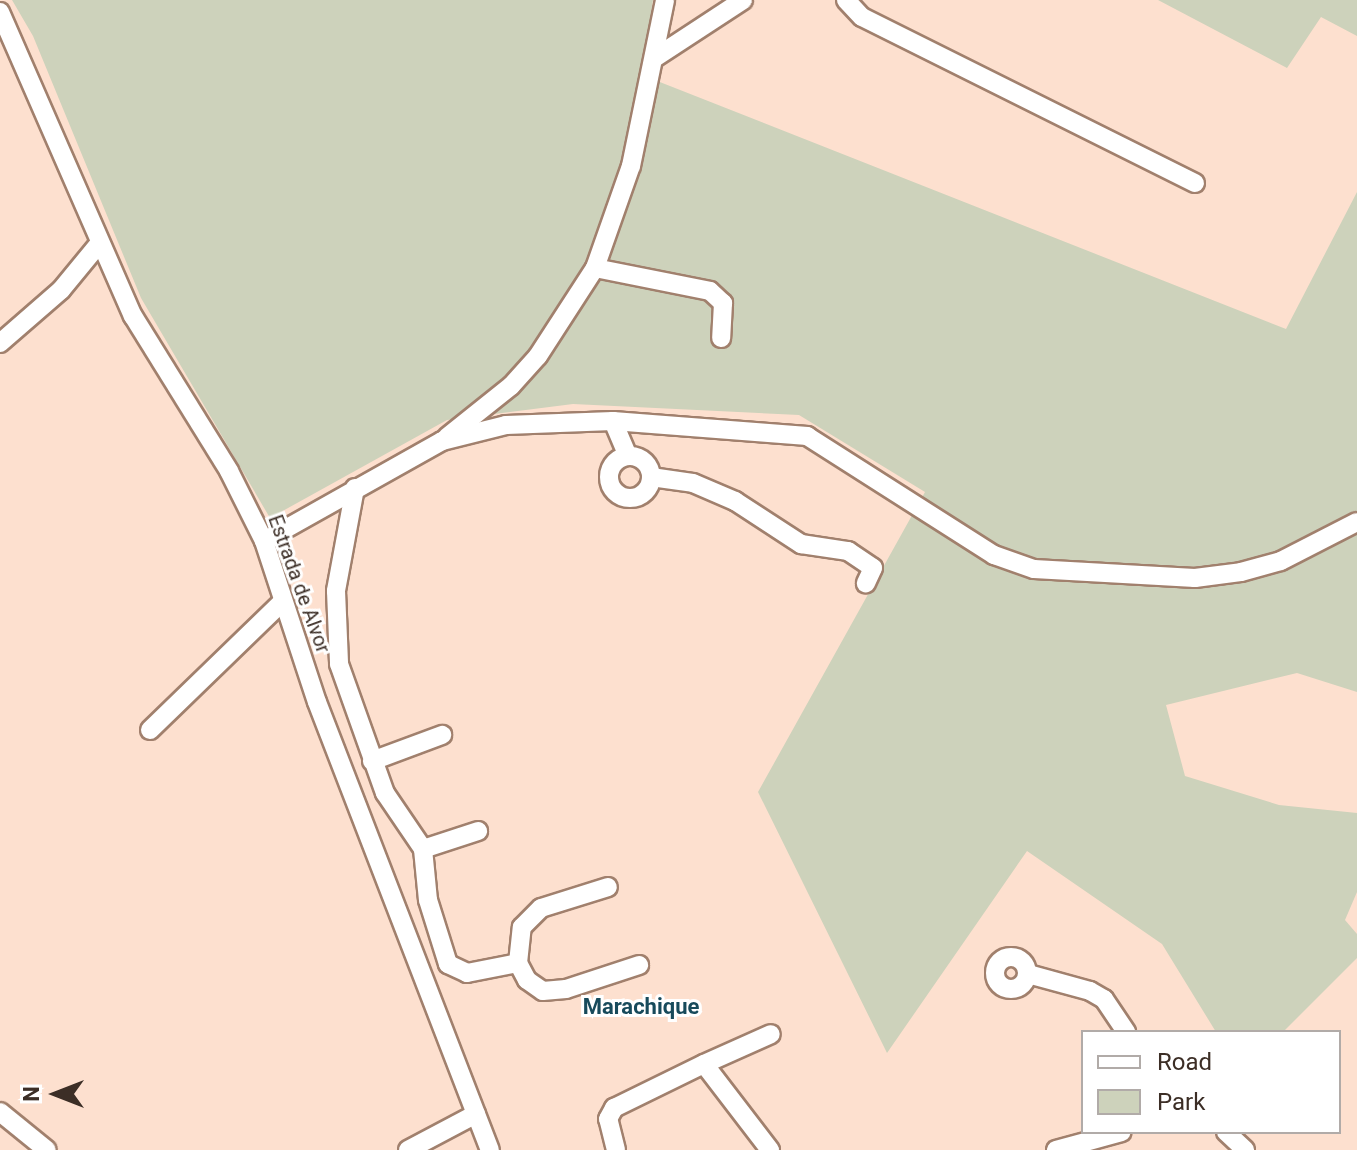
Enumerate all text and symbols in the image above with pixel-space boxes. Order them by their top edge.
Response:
street label: Estrada de Alvor [263,512,335,656]
district label: Marachique [583,994,699,1020]
legend [1081,1030,1341,1134]
text: Road [1157,1048,1212,1076]
north arrow [16,1054,96,1134]
text: N [19,1086,44,1102]
text: Park [1157,1088,1205,1116]

